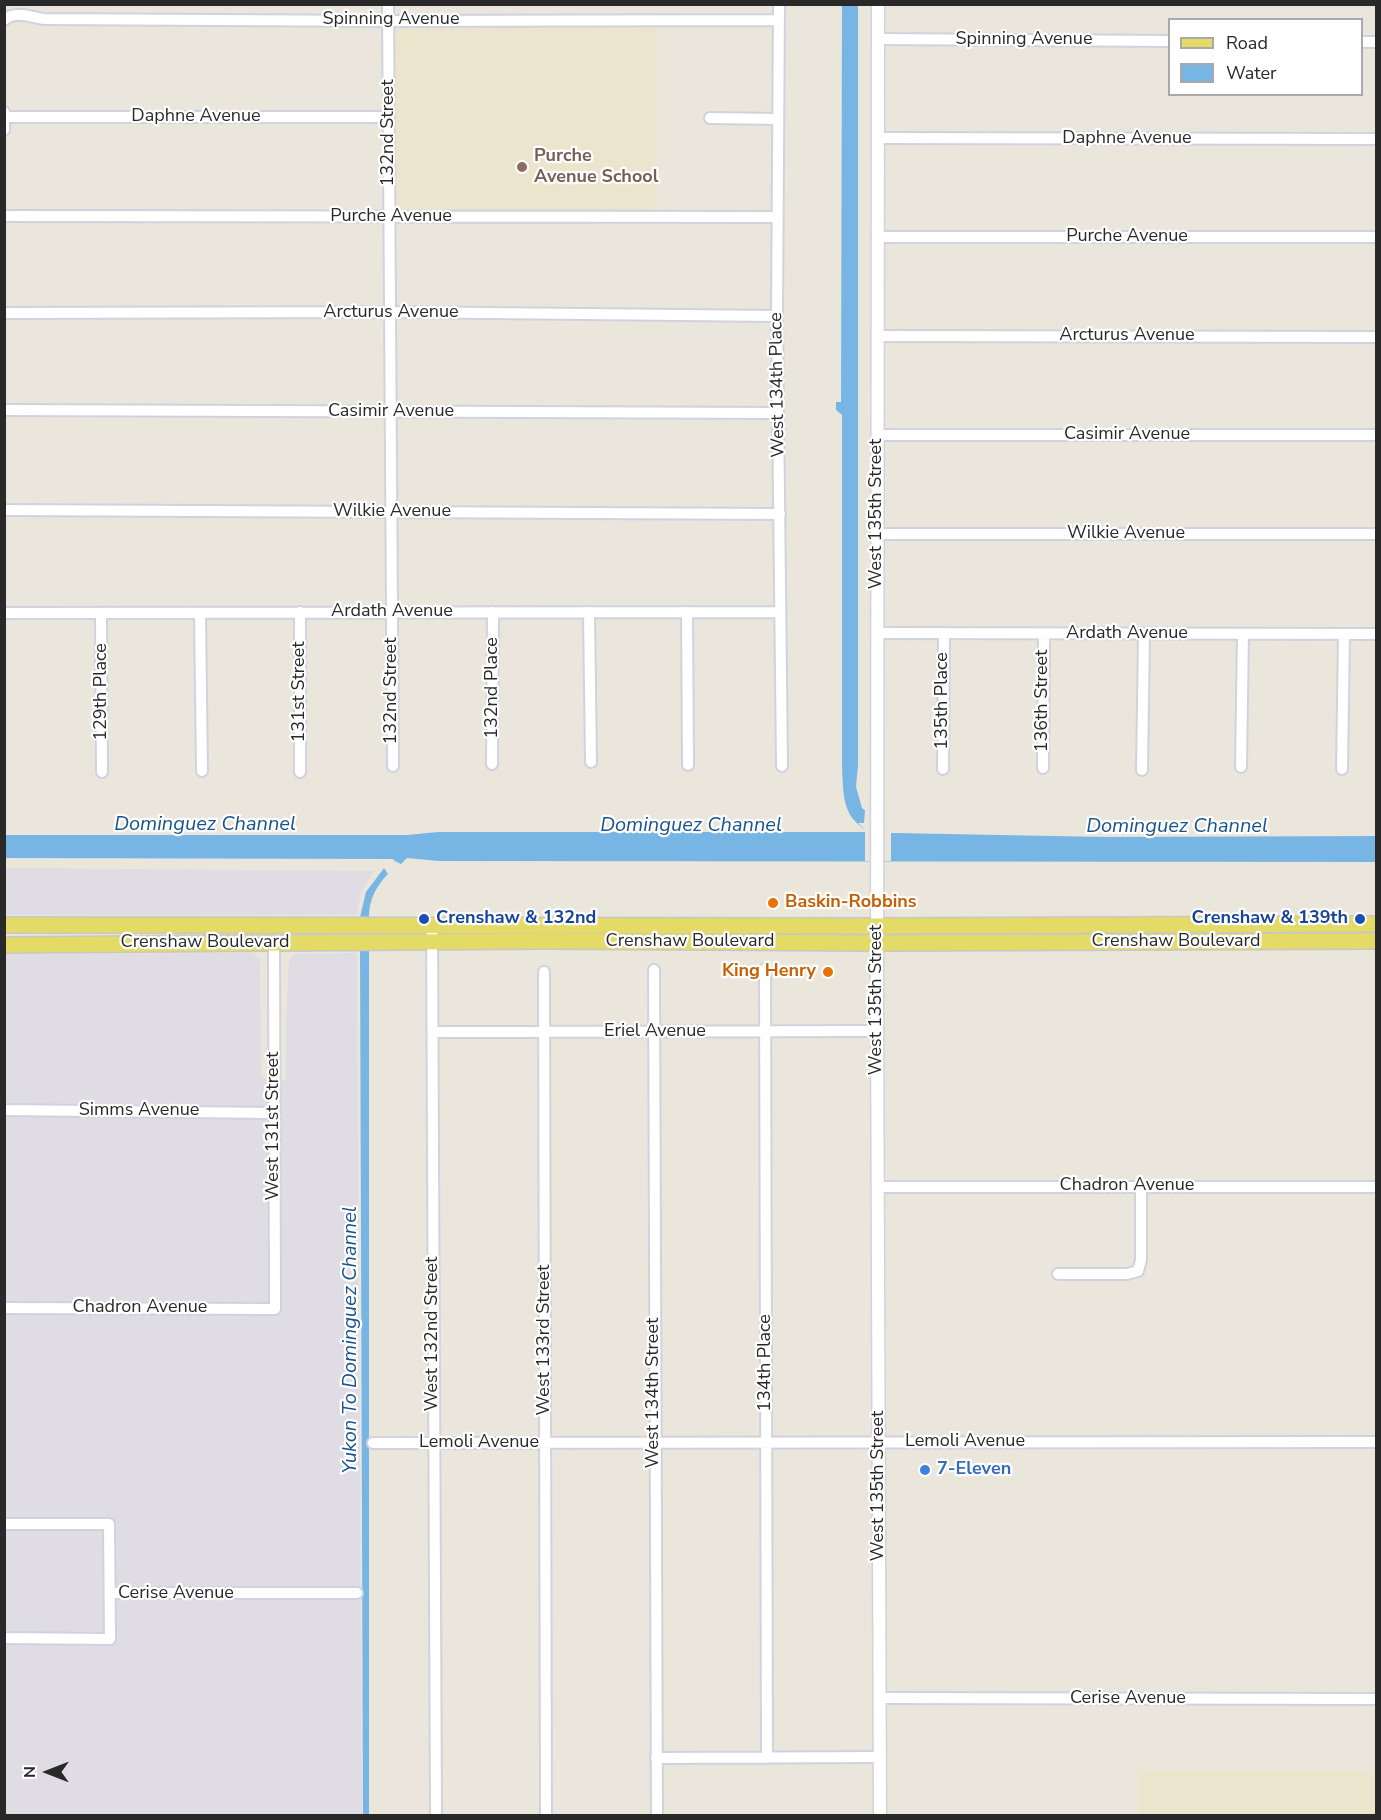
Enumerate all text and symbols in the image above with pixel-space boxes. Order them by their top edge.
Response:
street label: Spinning Avenue [322,9,460,31]
legend [1168,18,1363,96]
street label: Spinning Avenue [955,29,1093,51]
text: Road [1226,31,1268,55]
text: Water [1226,61,1277,85]
street label: 132nd Street [378,80,400,186]
street label: Daphne Avenue [131,106,261,128]
street label: Daphne Avenue [1062,128,1192,150]
place label: Purche Avenue School [534,146,658,188]
marker: Purche Avenue School [515,160,529,174]
street label: Purche Avenue [330,206,452,228]
street label: Purche Avenue [1066,226,1188,248]
street label: Arcturus Avenue [323,302,459,324]
street label: West 134th Place [766,312,790,458]
street label: Arcturus Avenue [1059,325,1195,347]
street label: Casimir Avenue [328,401,454,423]
street label: Casimir Avenue [1064,424,1190,446]
street label: West 135th Street [866,439,888,589]
street label: Wilkie Avenue [333,501,451,523]
street label: Wilkie Avenue [1067,523,1185,545]
street label: Ardath Avenue [331,601,453,623]
street label: Ardath Avenue [1066,623,1188,645]
street label: 132nd Place [482,637,504,739]
street label: 132nd Street [381,638,403,744]
street label: 131st Street [289,641,311,743]
street label: 129th Place [91,643,113,741]
street label: 136th Street [1032,650,1054,752]
street label: 135th Place [932,652,954,750]
water label: Dominguez Channel [114,813,296,837]
water label: Dominguez Channel [600,814,782,838]
water label: Dominguez Channel [1086,815,1268,839]
place label: Baskin-Robbins [785,892,917,914]
marker: Baskin-Robbins [766,896,780,910]
place label: Crenshaw & 132nd [436,908,596,930]
place label: Crenshaw & 139th [1192,908,1348,930]
marker: Crenshaw & 132nd [417,912,431,926]
marker: Crenshaw & 139th [1353,912,1367,926]
street label: West 135th Street [866,925,888,1075]
street label: Crenshaw Boulevard [606,931,774,953]
street label: Crenshaw Boulevard [1092,931,1260,953]
street label: Crenshaw Boulevard [121,932,289,954]
place label: King Henry [722,961,816,983]
marker: King Henry [821,965,835,979]
street label: Eriel Avenue [604,1021,706,1043]
street label: West 131st Street [263,1052,285,1200]
street label: Simms Avenue [79,1100,199,1122]
street label: Chadron Avenue [1060,1175,1194,1197]
water label: Yukon To Dominguez Channel [339,1206,363,1474]
street label: West 132nd Street [422,1257,444,1411]
street label: West 133rd Street [534,1265,556,1415]
street label: Chadron Avenue [73,1297,207,1319]
street label: 134th Place [755,1314,777,1412]
street label: West 134th Street [643,1318,665,1468]
street label: West 135th Street [868,1411,890,1561]
street label: Lemoli Avenue [905,1431,1025,1453]
street label: Lemoli Avenue [419,1432,539,1454]
place label: 7-Eleven [937,1459,1011,1481]
marker: 7-Eleven [918,1463,932,1477]
street label: Cerise Avenue [118,1583,234,1605]
street label: Cerise Avenue [1070,1688,1186,1710]
north arrow [18,1742,78,1802]
text: N [19,1766,41,1778]

